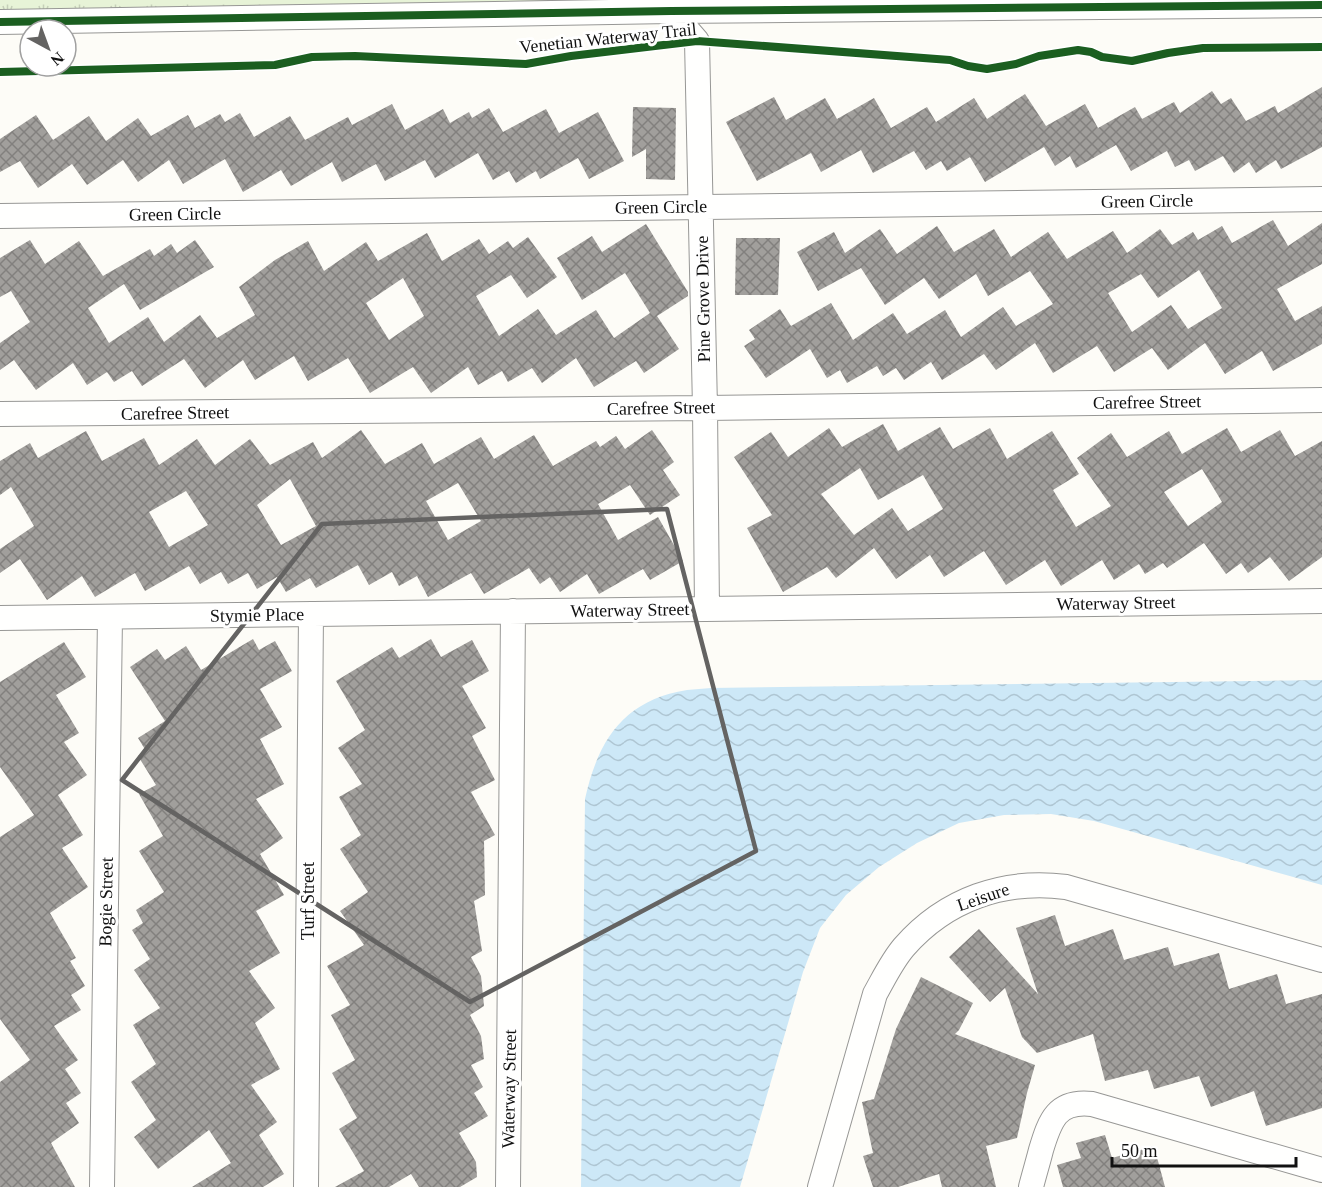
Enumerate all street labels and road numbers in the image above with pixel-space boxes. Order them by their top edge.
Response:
street label: Venetian Waterway Trail [518,19,698,57]
street label: Green Circle [1101,190,1193,212]
street label: Green Circle [615,196,707,218]
street label: Green Circle [129,203,221,225]
street label: Pine Grove Drive [692,235,714,363]
street label: Carefree Street [1093,391,1201,413]
street label: Carefree Street [607,397,715,419]
street label: Carefree Street [121,402,229,424]
street label: Waterway Street [1056,592,1176,614]
street label: Waterway Street [570,599,690,621]
street label: Stymie Place [210,604,304,626]
street label: Bogie Street [95,857,117,947]
street label: Turf Street [298,862,318,940]
street label: Leisure [954,879,1012,915]
street label: Waterway Street [498,1029,520,1149]

